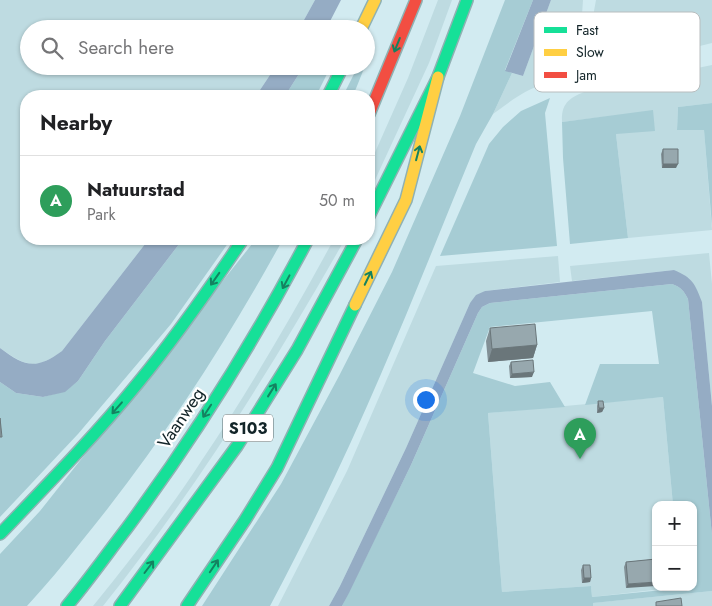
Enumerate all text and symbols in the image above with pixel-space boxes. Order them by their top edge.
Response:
legend [534,12,700,92]
search box [20,20,375,75]
text: Fast [576,20,599,40]
icon: search [38,34,66,62]
text: Search here [78,34,174,61]
one-way arrow [392,37,402,52]
text: Slow [576,42,604,62]
text: Jam [574,65,597,85]
text: Nearby [40,108,112,138]
one-way arrow [414,145,423,161]
text: Natuurstad [87,176,185,203]
text: A [50,189,62,212]
text: 50 m [319,189,355,212]
text: Park [87,203,116,226]
one-way arrow [364,271,373,286]
one-way arrow [210,272,220,286]
one-way arrow [280,274,290,289]
street label: Vaanweg [151,382,211,454]
one-way arrow [267,384,277,398]
your location [413,387,439,413]
one-way arrow [111,402,123,415]
one-way arrow [202,404,213,418]
road number: S103 [223,414,273,442]
pin: A [564,418,596,459]
map controls [652,501,697,591]
button: + [652,501,697,546]
button: − [652,546,697,591]
one-way arrow [209,559,219,573]
one-way arrow [144,561,155,574]

